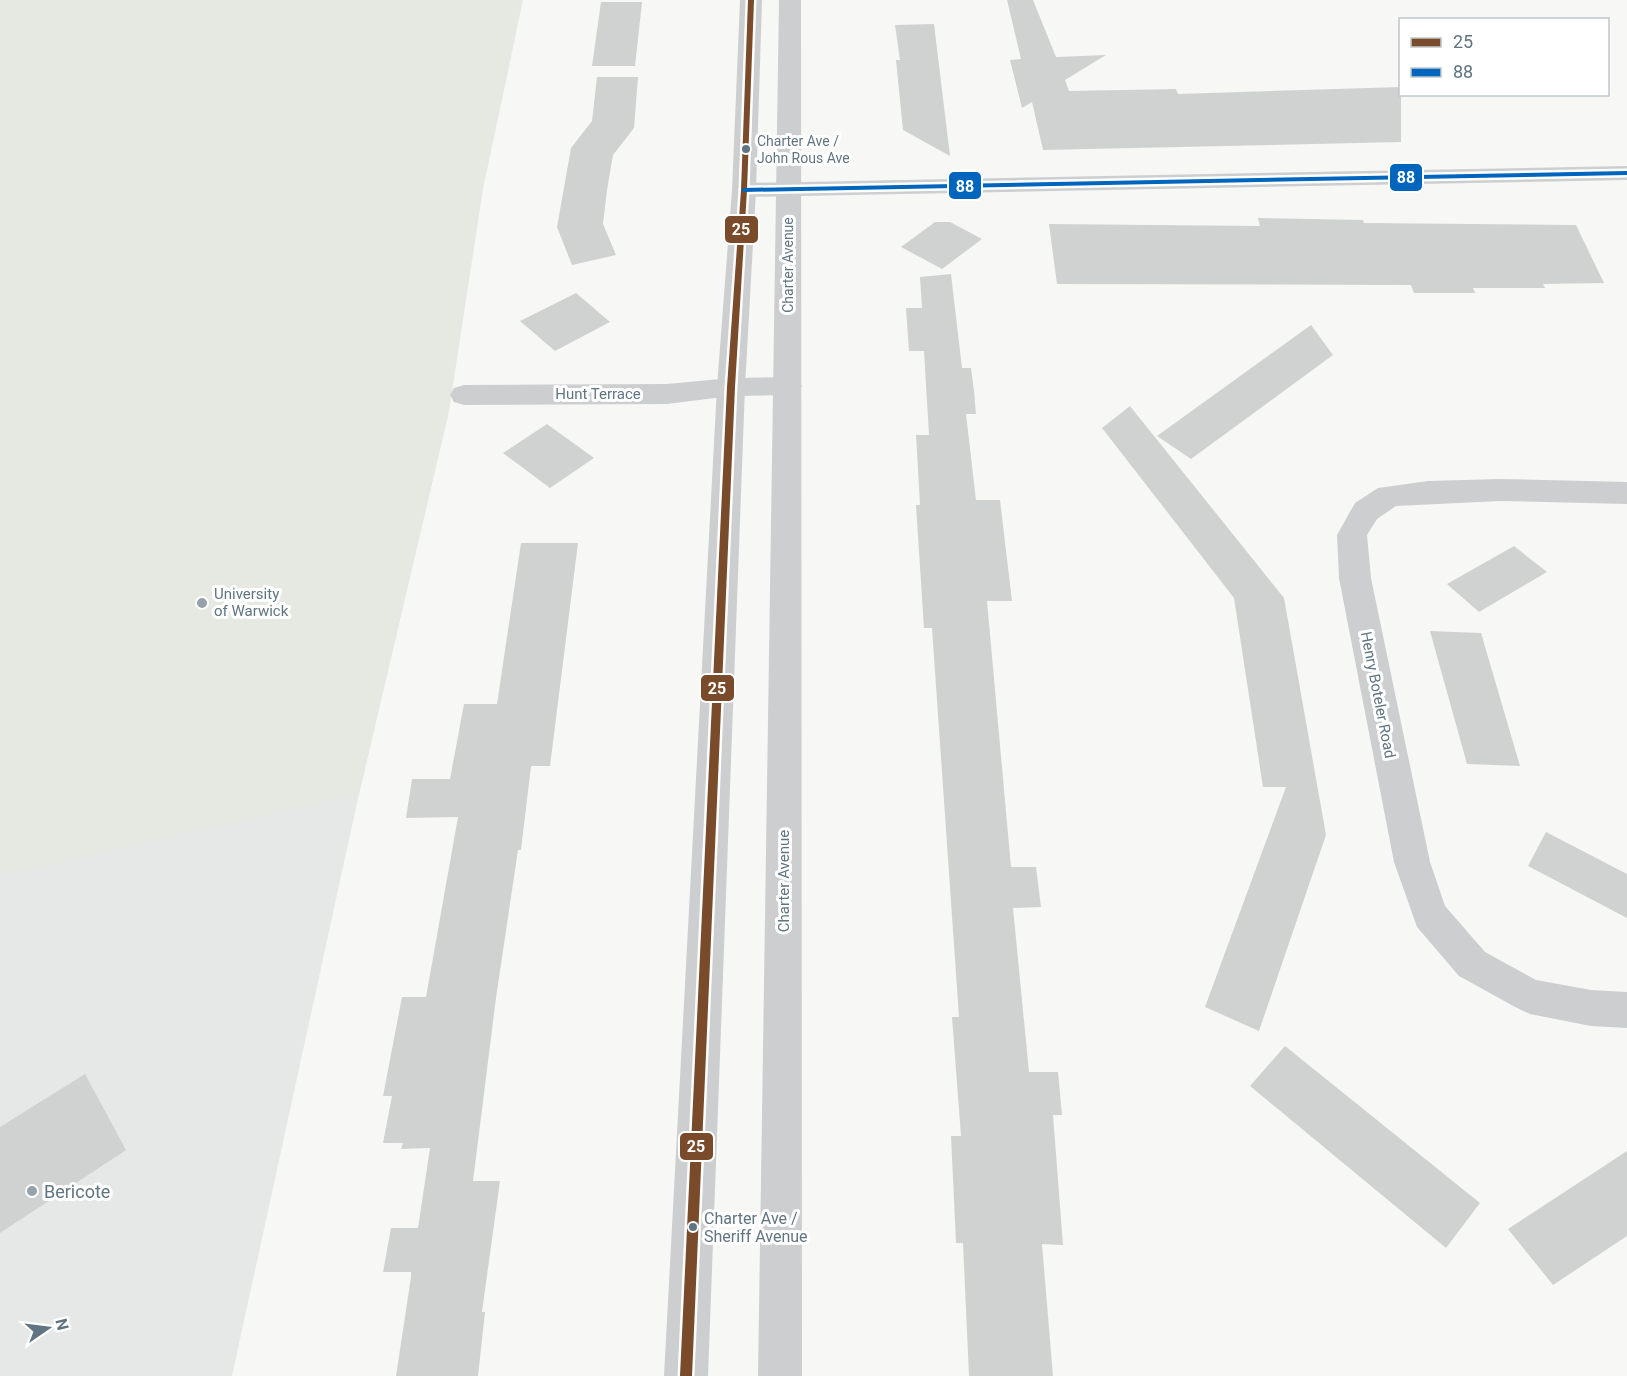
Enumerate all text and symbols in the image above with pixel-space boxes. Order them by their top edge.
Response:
legend [1399,18,1609,96]
text: 25 [1453,31,1473,52]
text: 88 [1453,61,1473,82]
place label: Charter Ave / John Rous Ave [757,133,850,166]
marker: Charter Ave / John Rous Ave [740,143,752,155]
line badge: 88 [1389,163,1423,192]
text: 88 [1397,168,1415,187]
line badge: 88 [948,171,982,200]
text: 88 [956,177,974,196]
line badge: 25 [724,215,759,244]
street label: Charter Avenue [780,217,796,313]
text: 25 [732,220,750,239]
street label: Hunt Terrace [555,385,641,403]
place label: University of Warwick [214,585,289,620]
marker: University of Warwick [195,596,209,610]
street label: Henry Boteler Road [1357,630,1399,760]
line badge: 25 [700,674,735,702]
text: 25 [708,679,726,698]
street label: Charter Avenue [775,830,793,932]
line badge: 25 [679,1132,714,1161]
text: 25 [687,1137,705,1156]
place label: Bericote [44,1181,110,1202]
marker: Bericote [25,1184,39,1198]
place label: Charter Ave / Sheriff Avenue [704,1209,808,1246]
marker: Charter Ave / Sheriff Avenue [687,1221,699,1233]
north arrow [18,1298,78,1358]
text: N [51,1317,73,1332]

